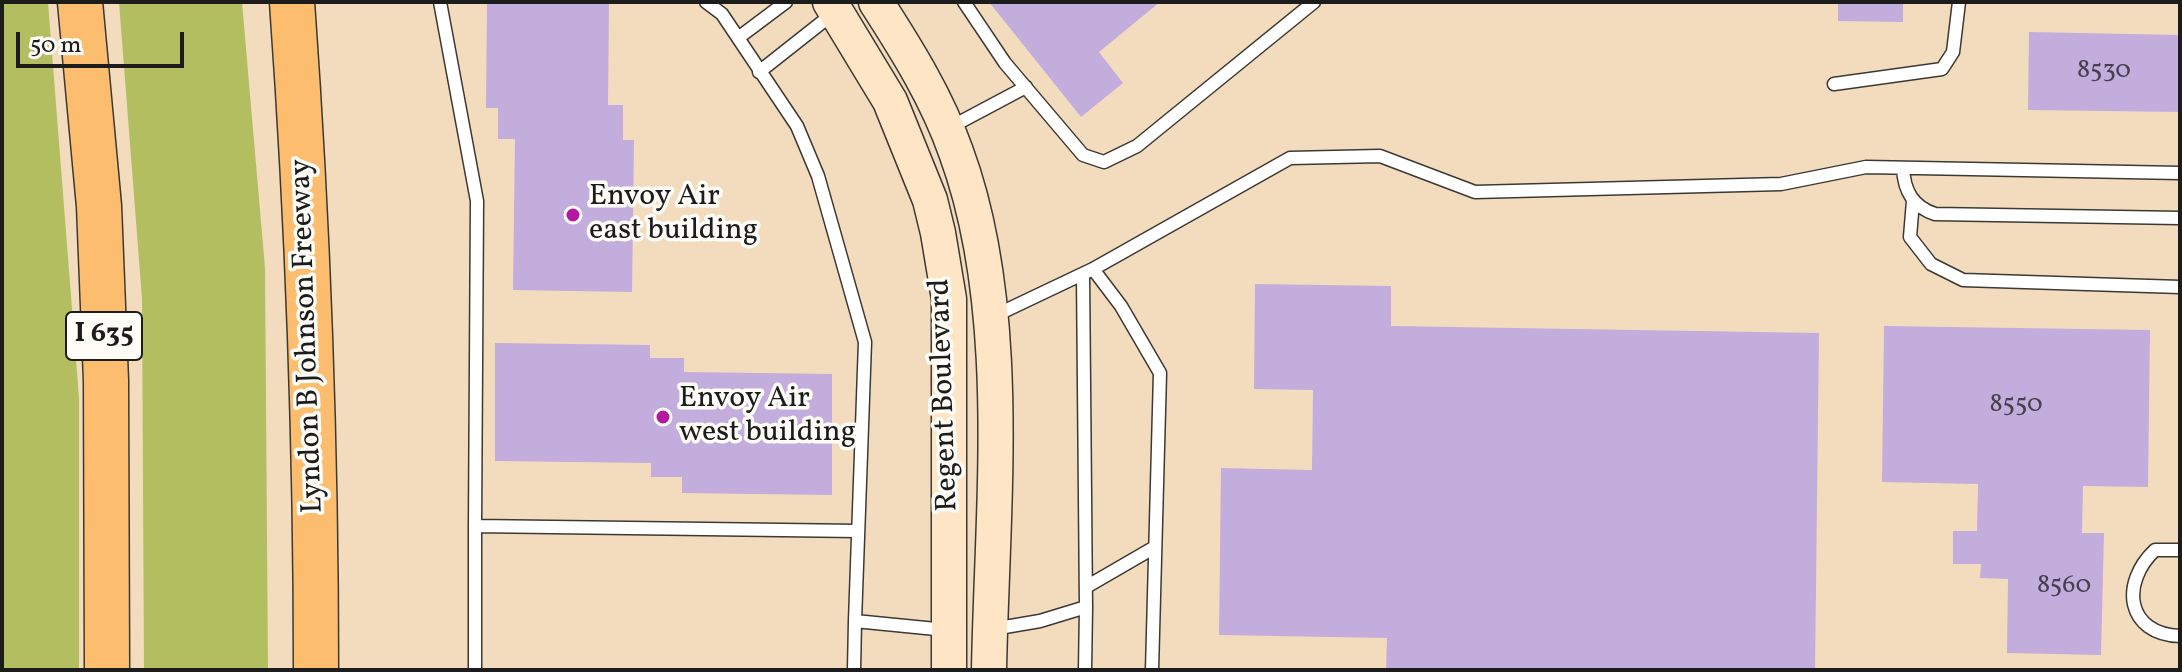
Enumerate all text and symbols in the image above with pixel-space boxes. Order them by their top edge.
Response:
scale bar [20,16,188,66]
text: 50 m [30,29,82,63]
house number: 8530 [2077,56,2131,88]
street label: Lyndon B Johnson Freeway [285,158,333,514]
place label: Envoy Air east building [589,180,758,250]
marker: Envoy Air east building [564,206,582,224]
street label: Regent Boulevard [924,278,968,512]
road number: I 635 [66,312,142,360]
place label: Envoy Air west building [679,382,856,452]
house number: 8550 [1989,390,2043,422]
marker: Envoy Air west building [654,408,672,426]
house number: 8560 [2037,571,2091,603]

